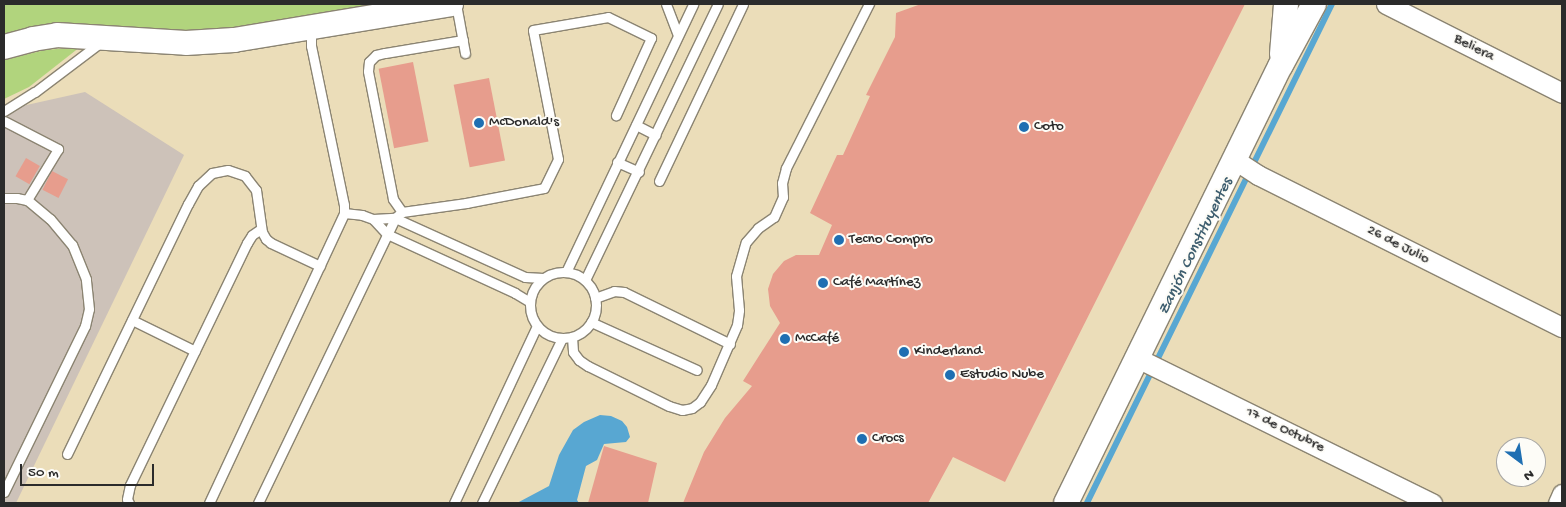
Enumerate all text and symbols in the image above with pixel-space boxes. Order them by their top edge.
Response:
street label: Beliera [1451,30,1497,66]
place label: McDonald's [489,114,559,132]
marker: McDonald's [473,117,485,129]
place label: Coto [1034,118,1064,136]
marker: Coto [1018,121,1030,133]
water label: Zanjón Constituyentes [1155,175,1239,319]
street label: 26 de Julio [1364,222,1432,268]
place label: Tecno Compro [849,231,933,249]
marker: Tecno Compro [833,234,845,246]
place label: Café Martínez [833,274,920,292]
marker: Café Martínez [817,277,829,289]
place label: McCafé [795,330,839,348]
marker: McCafé [779,333,791,345]
place label: Kinderland [914,343,982,361]
marker: Kinderland [898,346,910,358]
place label: Estudio Nube [960,366,1044,384]
marker: Estudio Nube [944,369,956,381]
street label: 17 de Octubre [1243,403,1327,457]
place label: Crocs [872,430,904,448]
marker: Crocs [856,433,868,445]
north arrow [1496,437,1546,487]
scale bar [22,454,156,486]
text: 50 m [28,464,59,482]
text: N [1520,465,1537,484]

